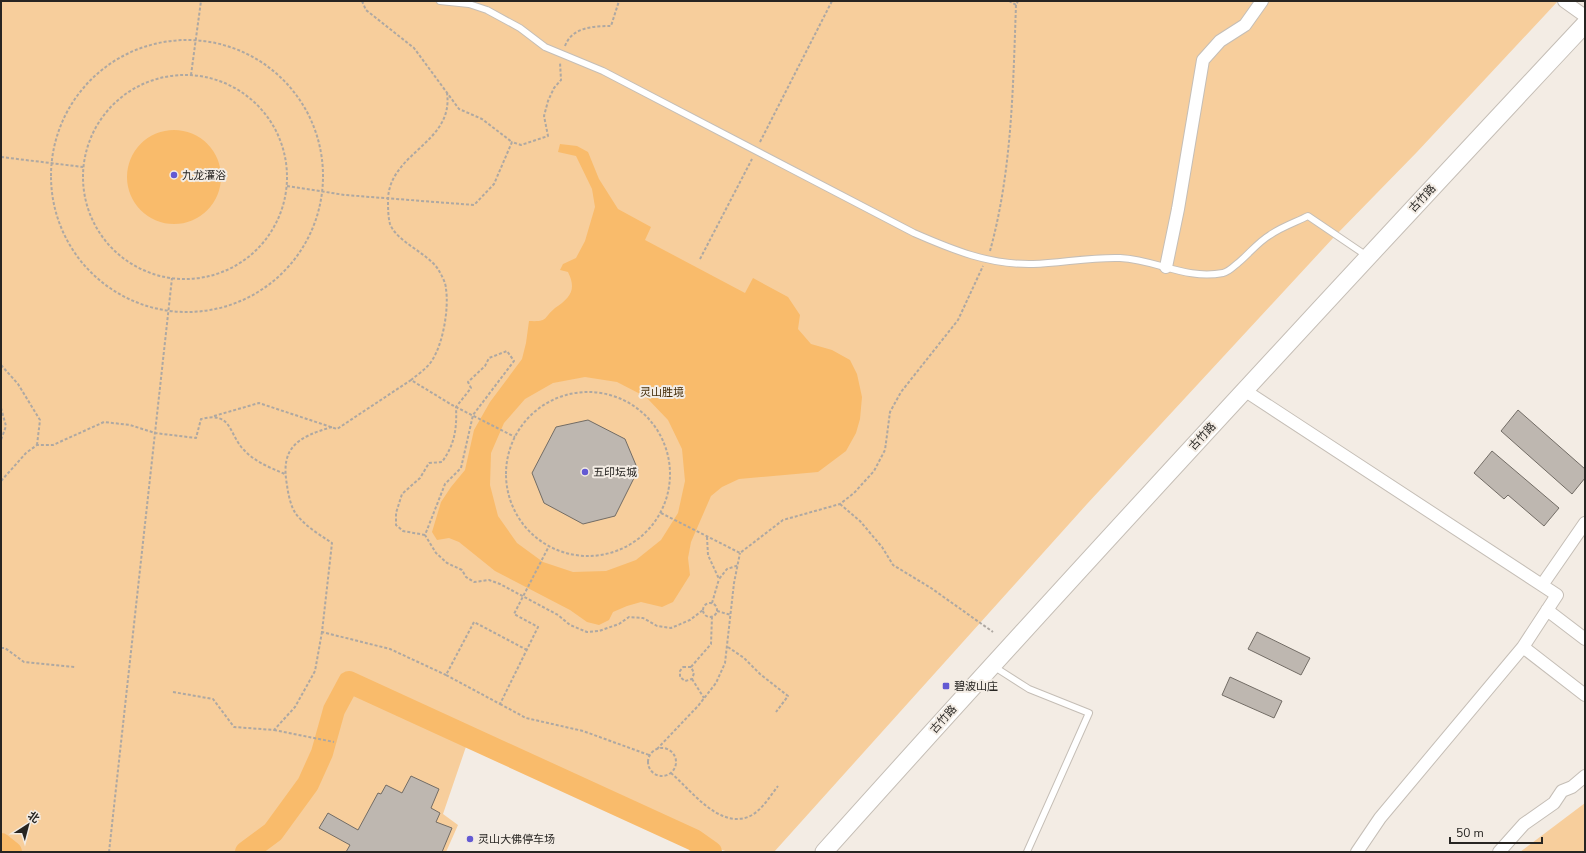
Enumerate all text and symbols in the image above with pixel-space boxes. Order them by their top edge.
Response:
place label: 九龙灌浴 [182,168,226,183]
marker: 九龙灌浴 [169,170,179,180]
street label: 古竹路 [1406,181,1439,216]
park label: 灵山胜境 [640,385,684,400]
street label: 古竹路 [1186,419,1219,454]
place label: 五印坛城 [593,465,637,480]
marker: 五印坛城 [580,467,590,477]
place label: 碧波山庄 [954,679,998,694]
marker: 碧波山庄 [941,681,951,691]
street label: 古竹路 [927,702,960,737]
north arrow [8,805,48,845]
text: 北 [25,808,42,827]
scale bar [1450,819,1542,845]
text: 50 m [1456,825,1484,841]
place label: 灵山大佛停车场 [478,832,555,847]
marker: 灵山大佛停车场 [465,834,475,844]

